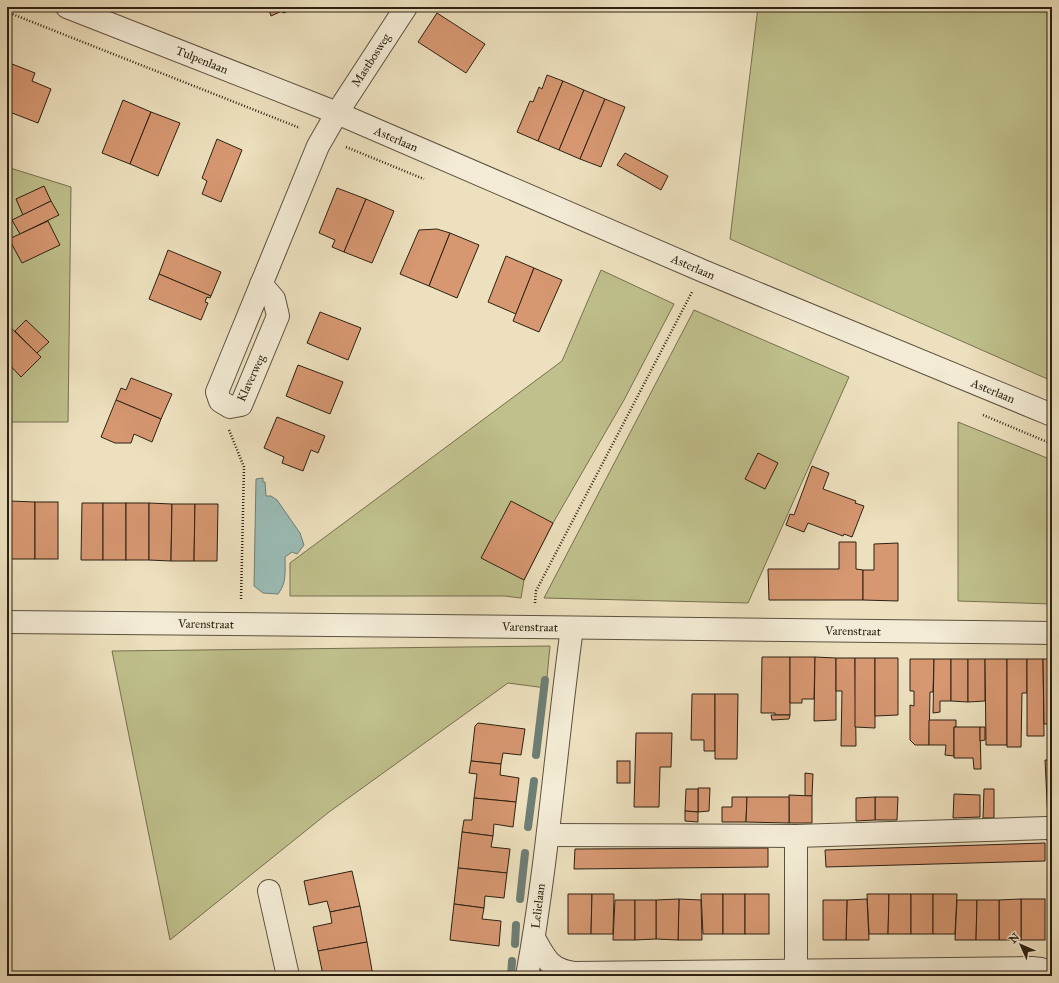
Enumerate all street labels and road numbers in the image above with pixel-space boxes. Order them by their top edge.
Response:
street label: Mastbosweg [349,30,394,90]
street label: Tulpenlaan [174,43,231,77]
street label: Asterlaan [371,123,420,155]
street label: Asterlaan [668,251,717,283]
street label: Klaverweg [234,352,269,404]
street label: Asterlaan [968,376,1017,406]
street label: Varenstraat [177,616,235,631]
street label: Varenstraat [501,619,559,634]
street label: Varenstraat [824,623,882,638]
street label: Lelielaan [528,882,548,929]

